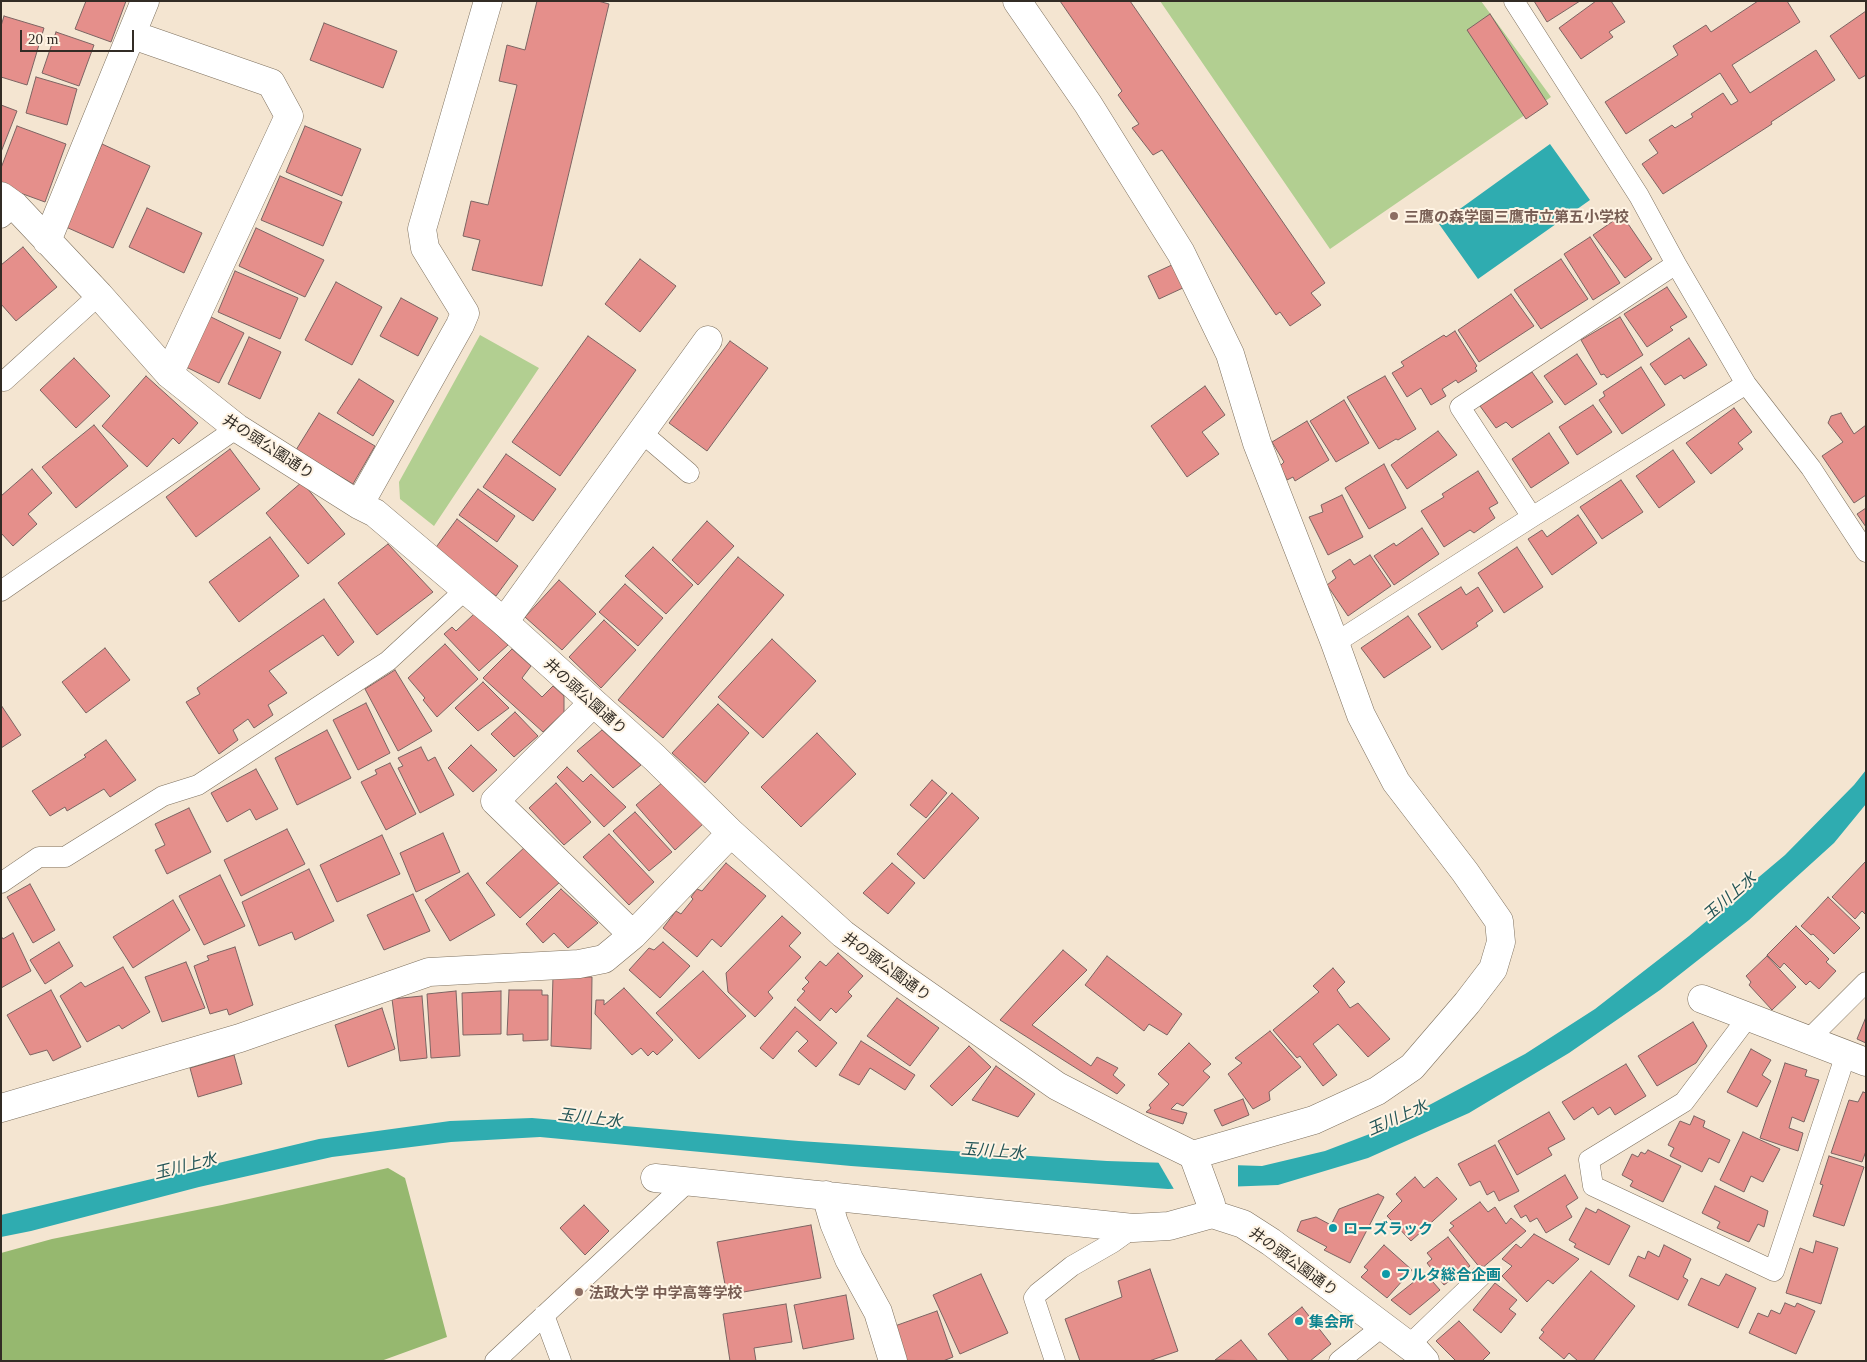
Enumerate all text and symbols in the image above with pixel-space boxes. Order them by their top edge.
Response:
scale bar [22,20,136,52]
text: 20 m [28,31,58,47]
place label: 三鷹の森学園三鷹市立第五小学校 [1404,207,1629,225]
marker: 三鷹の森学園三鷹市立第五小学校 [1388,210,1400,222]
street label: 井の頭公園通り [220,410,318,482]
street label: 井の頭公園通り [541,654,631,738]
water label: 玉川上水 [1699,868,1759,924]
street label: 井の頭公園通り [839,928,935,1004]
water label: 玉川上水 [1364,1095,1430,1139]
water label: 玉川上水 [557,1104,623,1130]
water label: 玉川上水 [960,1138,1026,1162]
water label: 玉川上水 [152,1148,218,1182]
place label: ローズラック [1343,1219,1433,1237]
marker: ローズラック [1327,1222,1339,1234]
street label: 井の頭公園通り [1246,1223,1342,1299]
place label: フルタ総合企画 [1396,1265,1501,1283]
marker: フルタ総合企画 [1380,1268,1392,1280]
place label: 法政大学 中学高等学校 [589,1283,742,1301]
marker: 法政大学 中学高等学校 [573,1286,585,1298]
place label: 集会所 [1309,1312,1354,1330]
marker: 集会所 [1293,1315,1305,1327]

